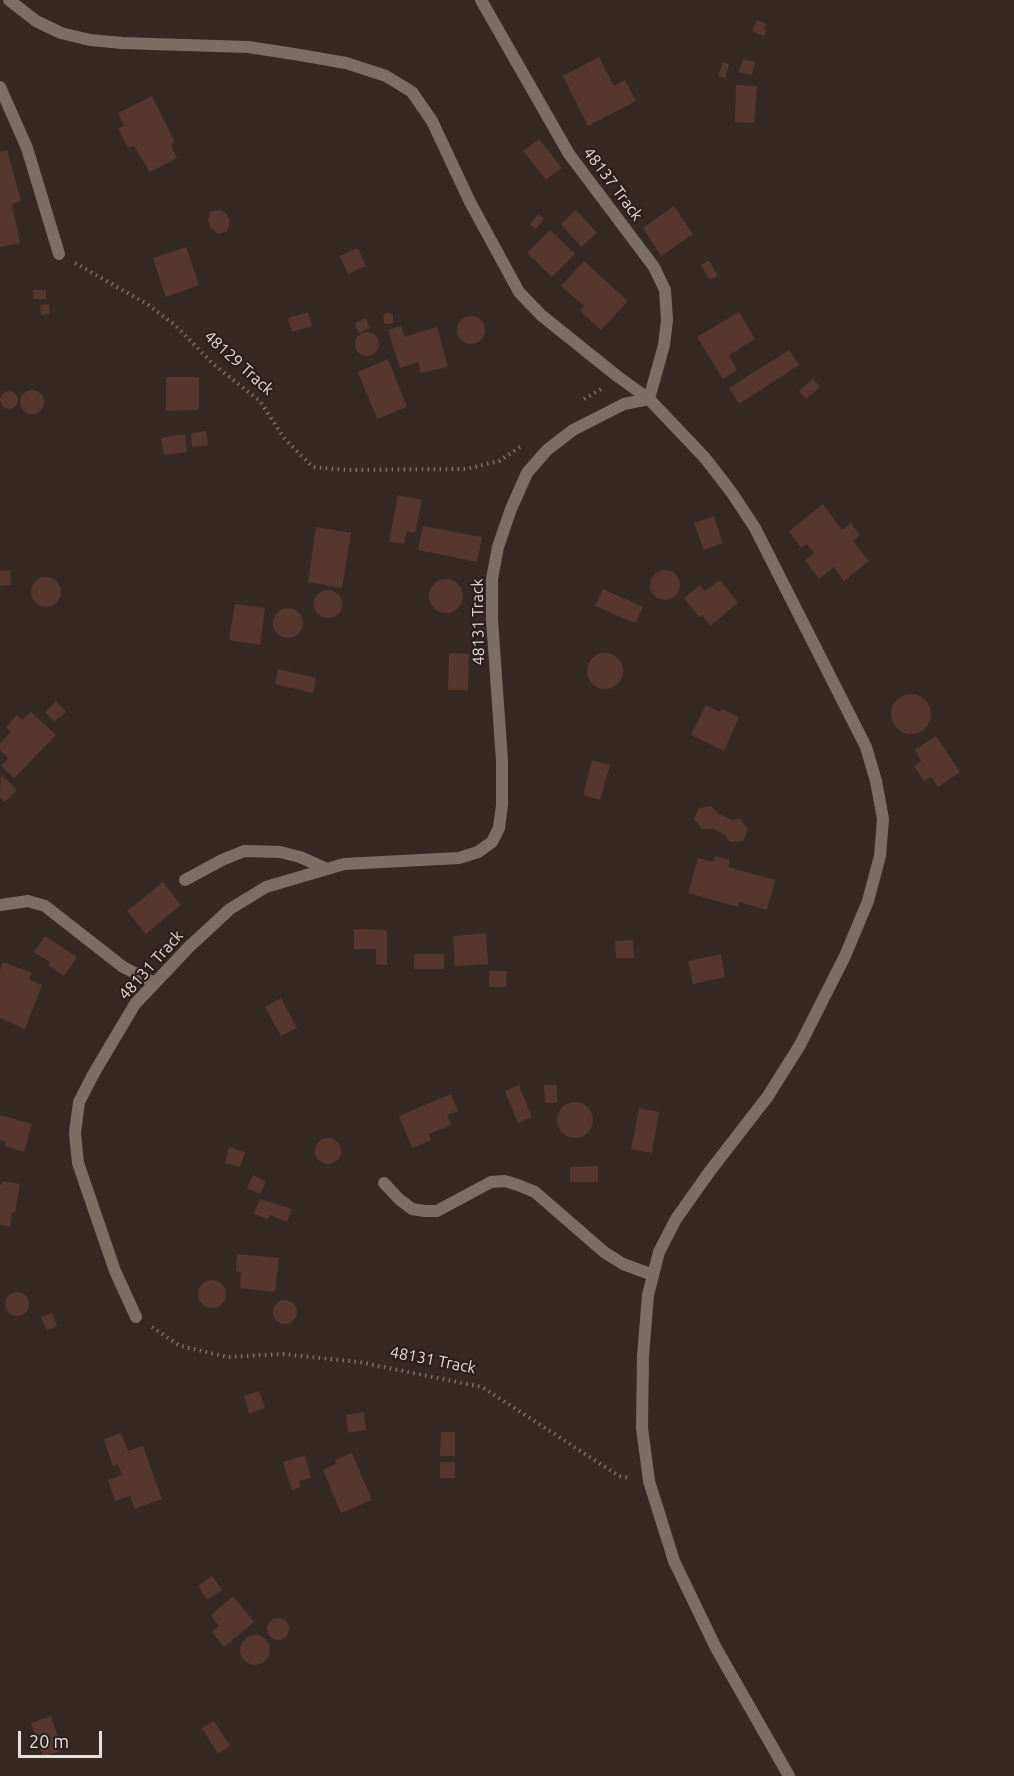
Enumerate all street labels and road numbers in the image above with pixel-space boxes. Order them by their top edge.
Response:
street label: 48137 Track [579,144,647,224]
street label: 48129 Track [200,327,278,399]
street label: 48131 Track [468,578,488,666]
street label: 48131 Track [115,926,187,1004]
street label: 48131 Track [389,1342,477,1378]

